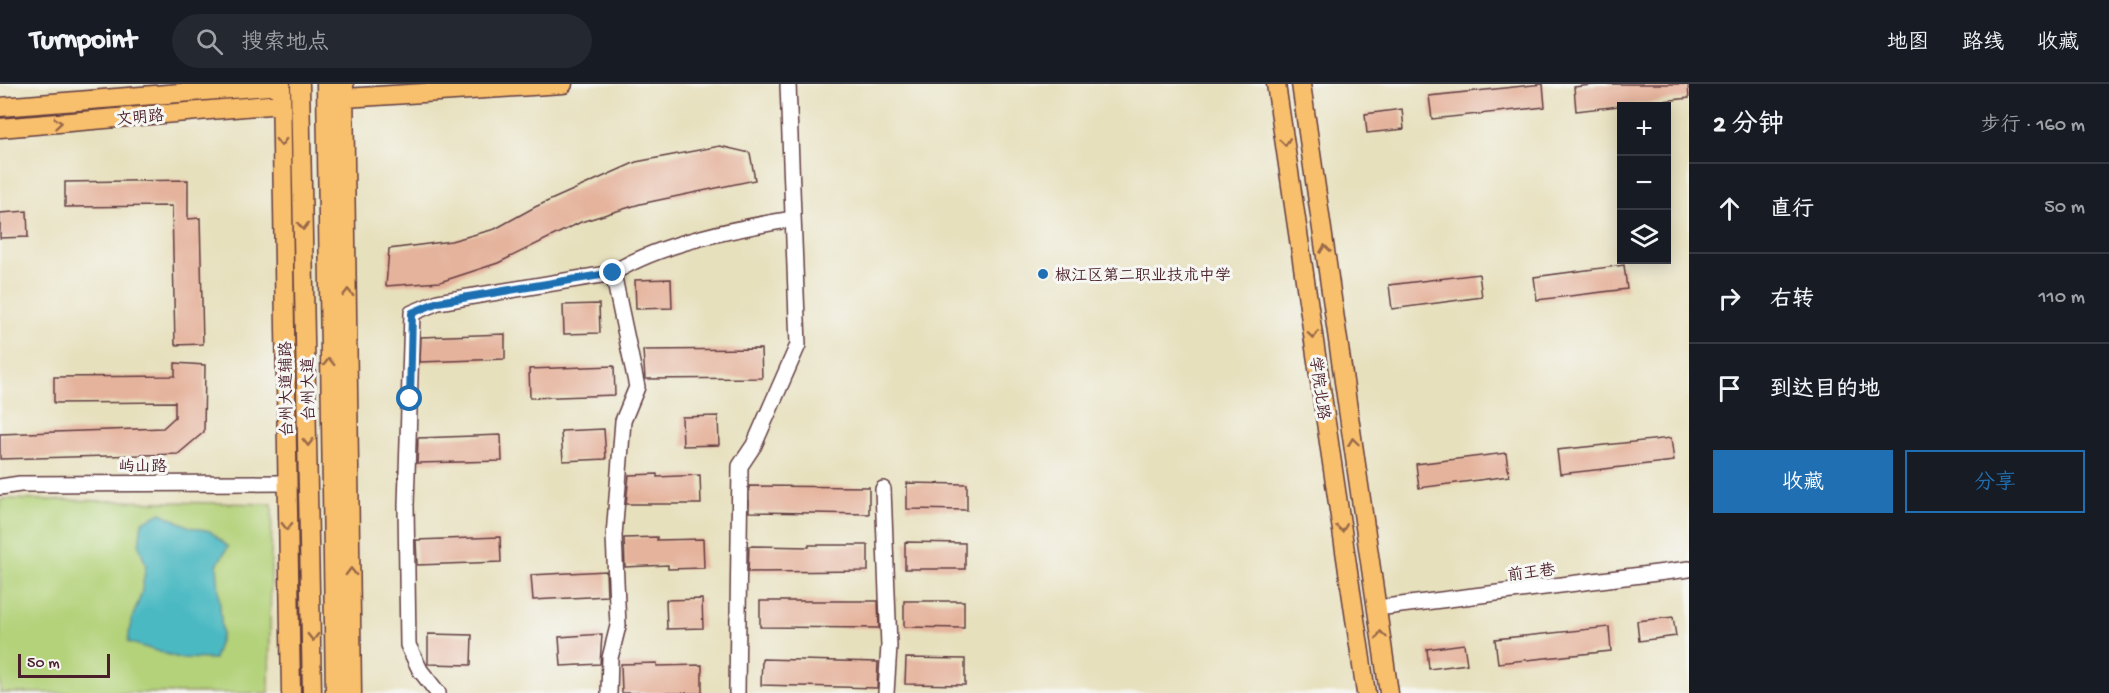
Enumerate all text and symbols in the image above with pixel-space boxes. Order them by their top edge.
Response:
search box [172,14,592,68]
text: Turnpoint [30,25,136,58]
icon: search [193,25,226,58]
text: 搜索地点 [241,31,329,57]
text: 地图 [1887,32,1929,57]
text: 路线 [1962,32,2004,57]
text: 收藏 [2037,32,2079,57]
map controls [1617,102,1671,264]
button: + [1617,102,1671,156]
street label: 文明路 [115,106,165,131]
text: 2 分钟 [1713,111,1784,142]
text: 步行 · 160 m [1981,115,2085,138]
one-way arrow [54,117,63,130]
one-way arrow [1278,137,1290,146]
one-way arrow [275,138,288,147]
button: − [1617,156,1671,210]
icon: ahead [1713,192,1746,225]
text: 50 m [2044,197,2085,220]
text: 直行 [1770,198,1814,224]
button: layers [1617,210,1671,264]
one-way arrow [297,222,309,231]
one-way arrow [1319,245,1331,254]
route end [599,259,625,285]
place label: 椒江区第二职业技术中学 [1055,266,1231,287]
marker: 椒江区第二职业技术中学 [1036,267,1050,281]
icon: right [1713,282,1746,315]
text: 110 m [2039,287,2085,310]
one-way arrow [341,288,354,297]
text: 右转 [1770,288,1814,314]
one-way arrow [1307,330,1319,339]
street label: 台州大道辅路 [276,341,299,437]
street label: 学院北路 [1304,355,1333,422]
street label: 台州大道 [298,357,321,421]
one-way arrow [323,357,336,366]
icon: arrive [1713,372,1746,405]
text: 到达目的地 [1770,378,1880,404]
route start [396,385,422,411]
one-way arrow [302,438,315,447]
one-way arrow [1347,438,1360,448]
button: 收藏 [1713,450,1893,513]
button: 分享 [1905,450,2085,513]
street label: 屿山路 [119,457,167,478]
one-way arrow [281,522,293,531]
one-way arrow [1335,523,1347,532]
street label: 前王巷 [1506,560,1556,587]
one-way arrow [345,567,358,576]
one-way arrow [1376,630,1388,640]
one-way arrow [307,633,319,642]
scale bar [18,651,110,678]
text: 50 m [27,655,60,674]

